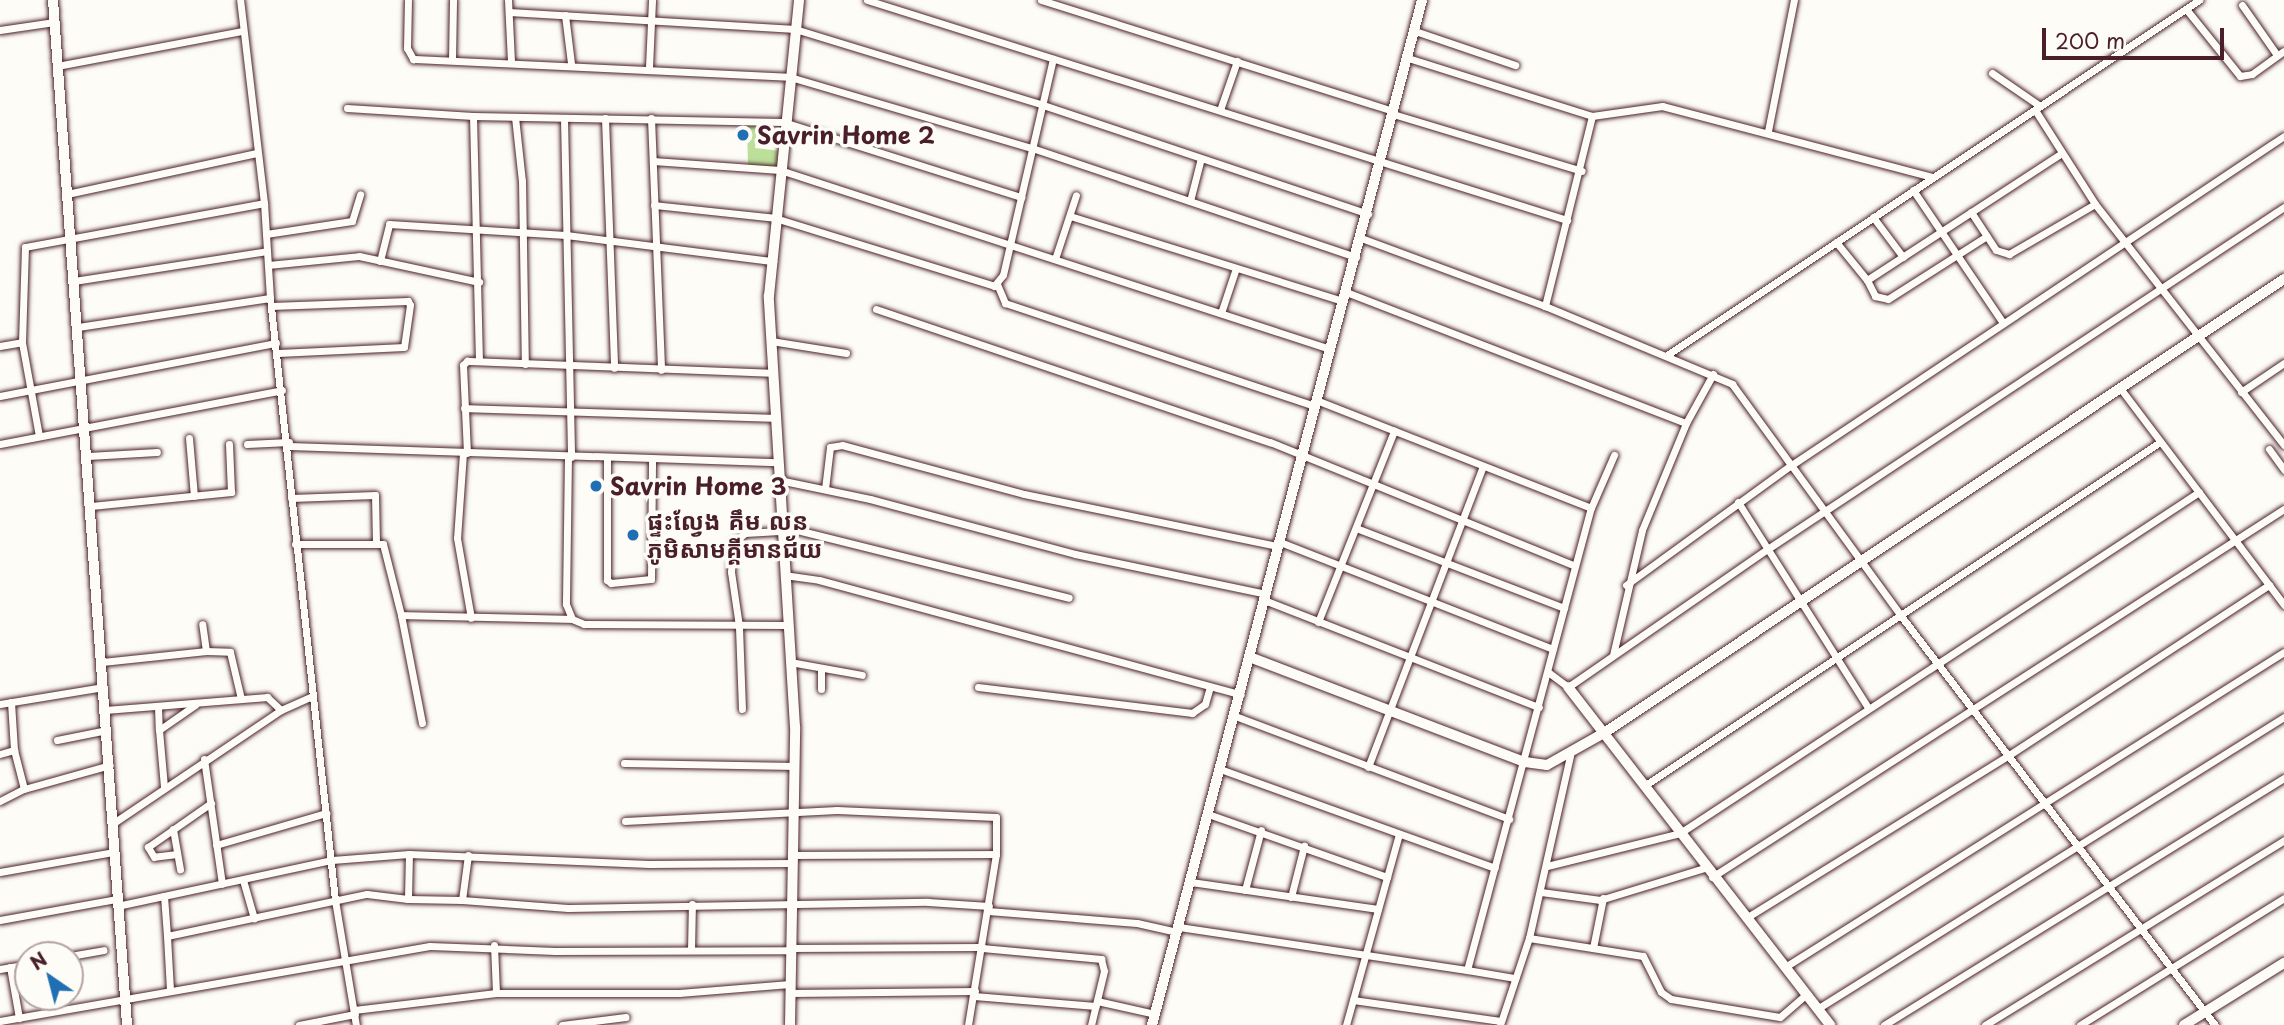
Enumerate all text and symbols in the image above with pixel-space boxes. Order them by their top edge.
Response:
scale bar [2046,14,2228,58]
text: 200 m [2055,24,2125,56]
place label: Savrin Home 2 [757,121,936,149]
marker: Savrin Home 2 [735,127,751,143]
place label: Savrin Home 3 [610,472,788,500]
marker: Savrin Home 3 [588,478,604,494]
place label: ផ្ទះល្វែង គឹម លន ភូមិសាមគ្គីមានជ័យ [647,507,822,563]
marker: ផ្ទះល្វែង គឹម លន ភូមិសាមគ្គីមានជ័យ [625,527,641,543]
north arrow [14,941,84,1011]
text: N [24,945,52,976]

